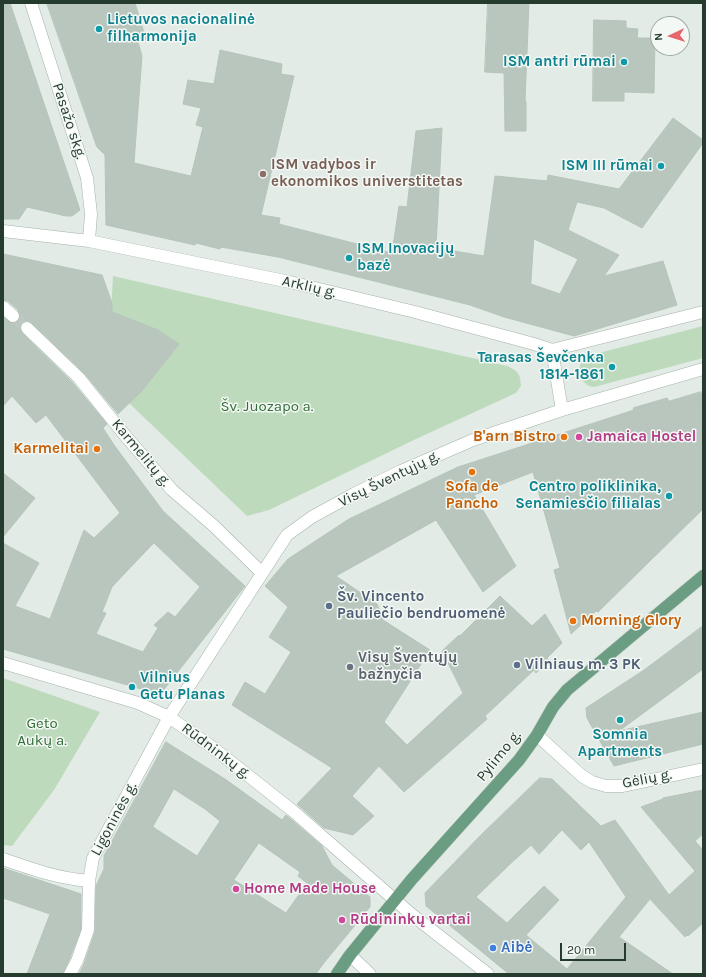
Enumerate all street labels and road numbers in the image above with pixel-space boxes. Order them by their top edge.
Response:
street label: Pasažo skg. [48,81,90,161]
street label: Arklių g. [280,272,338,302]
street label: Karmelitų g. [108,416,174,490]
street label: Visų Šventųjų g. [336,447,442,511]
street label: Rūdninkų g. [178,719,254,783]
street label: Pylimo g. [473,727,525,785]
street label: Gėlių g. [621,765,673,793]
street label: Ligoninės g. [87,779,141,859]

